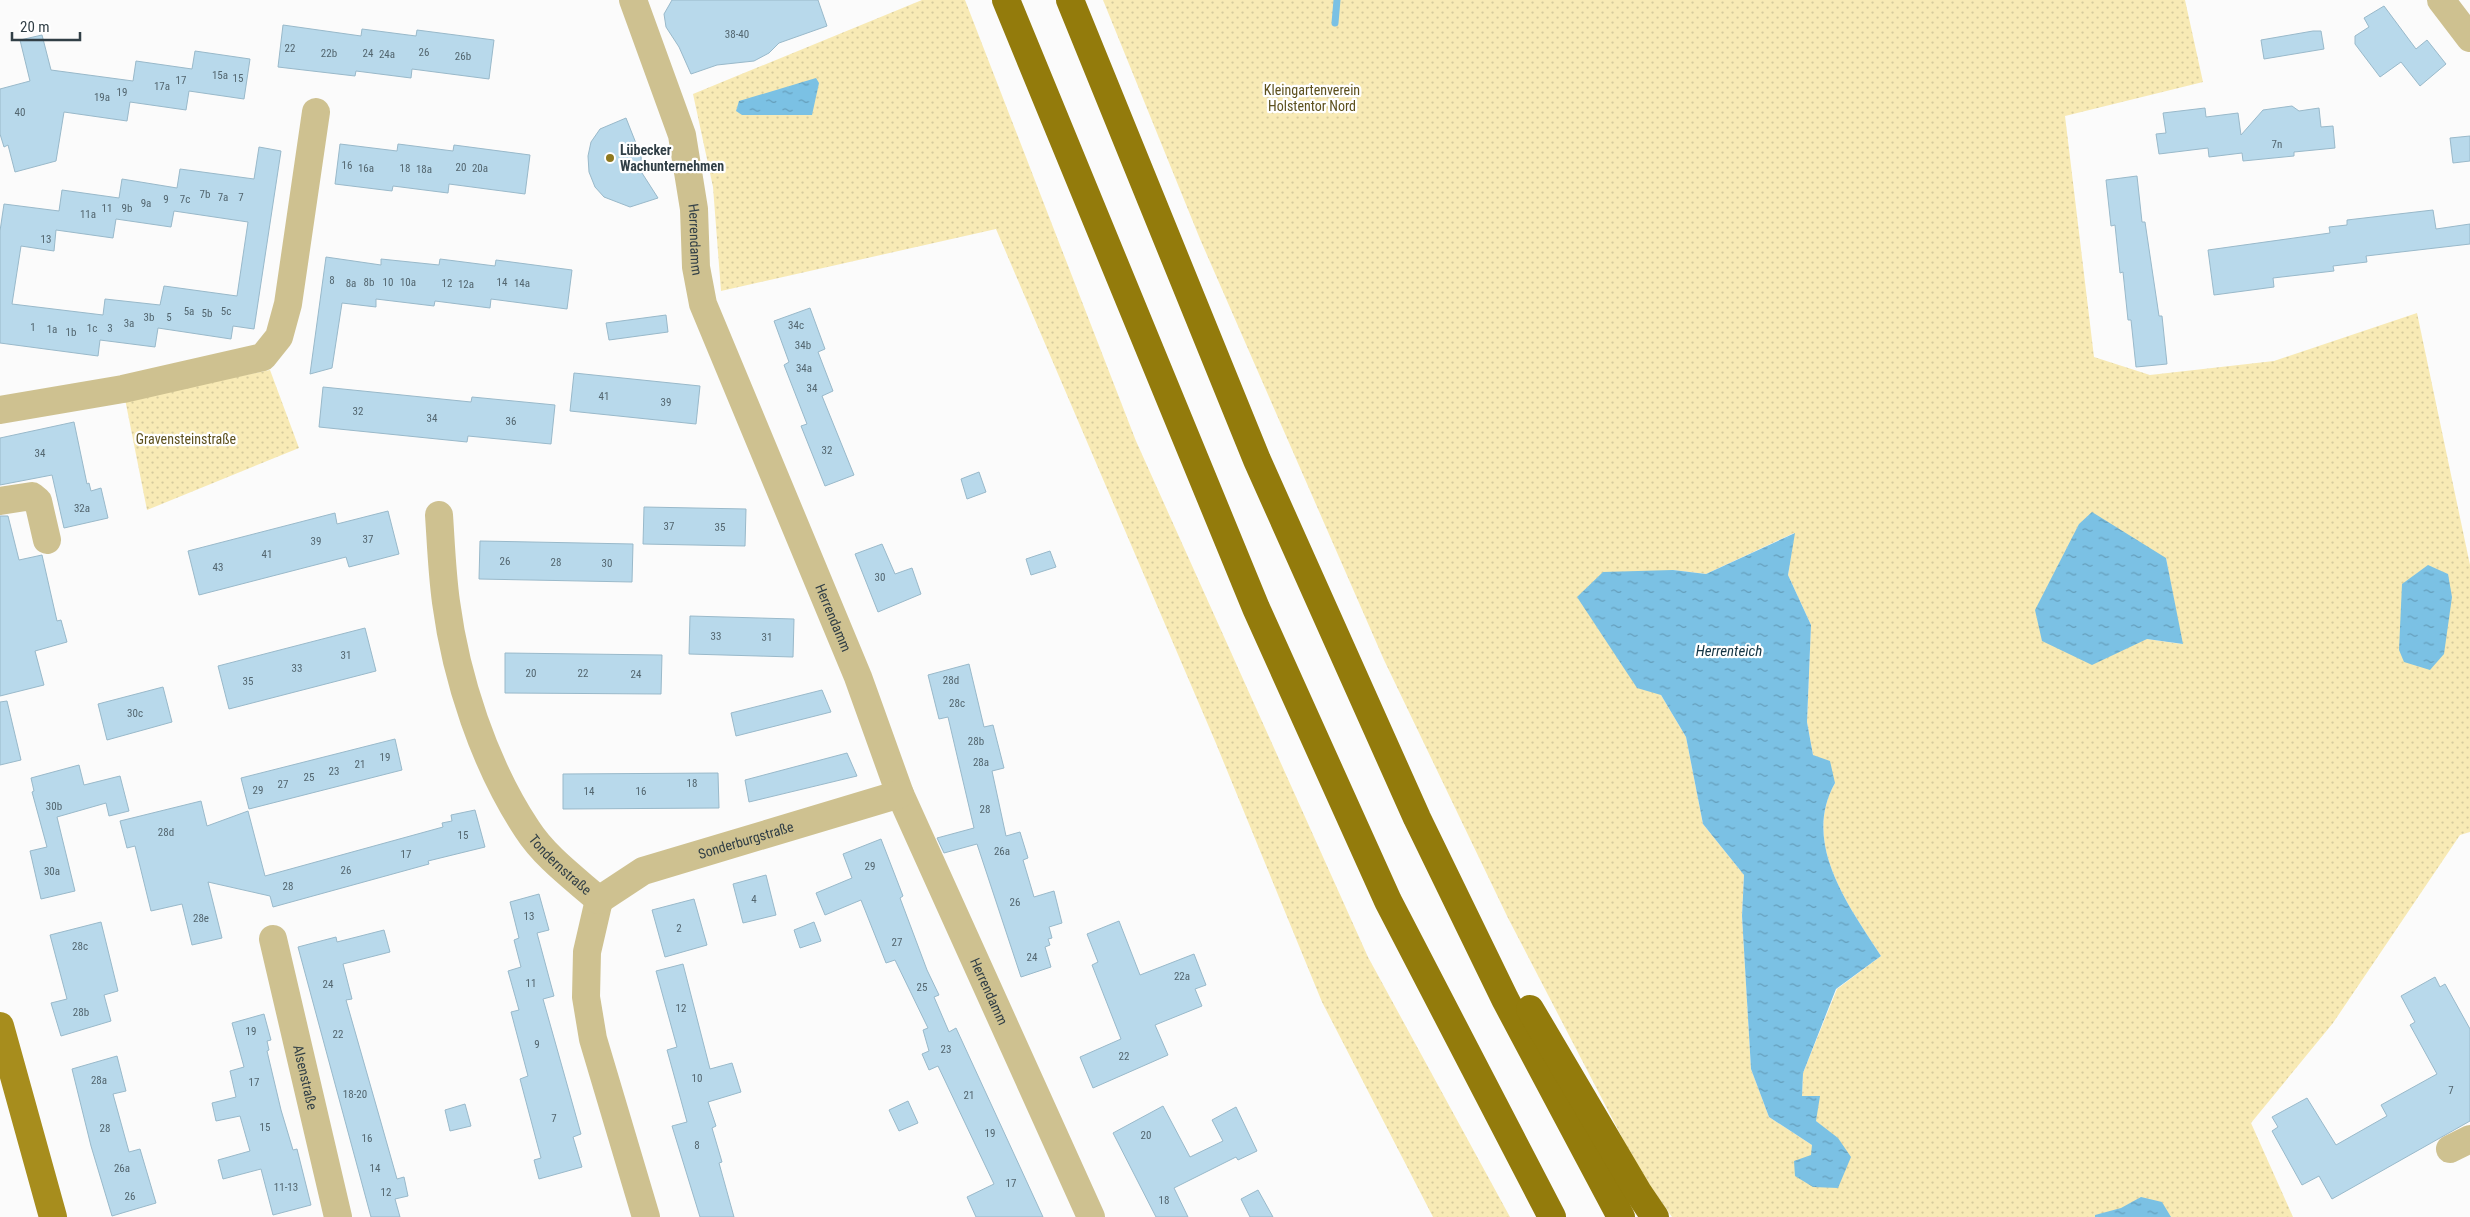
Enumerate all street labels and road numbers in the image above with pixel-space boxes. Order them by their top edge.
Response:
street label: Herrendamm [685,202,705,277]
street label: Herrendamm [812,582,855,654]
street label: Sonderburgstraße [696,818,796,862]
street label: Tondernstraße [526,831,595,898]
street label: Herrendamm [967,955,1011,1027]
street label: Alsenstraße [290,1043,321,1112]

